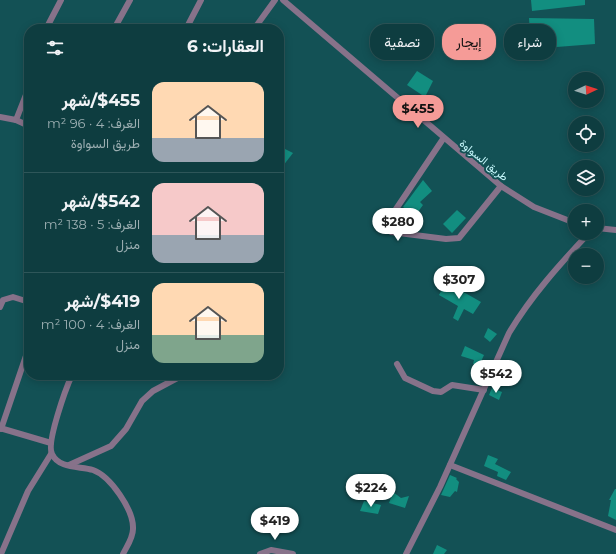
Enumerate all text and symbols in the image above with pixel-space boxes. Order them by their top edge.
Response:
chip: تصفية [370,24,434,60]
chip: إيجار [442,24,496,60]
chip: شراء [504,24,556,60]
text: العقارات: 6 [187,36,264,56]
icon: filters [44,37,66,59]
north arrow [568,72,604,108]
map controls [568,72,604,284]
text: $455/شهر [62,90,140,110]
pin: $455 [394,95,442,129]
icon: home [184,98,232,146]
text: $455 [402,100,434,116]
text: الغرف: 4 · 96 m² [47,115,140,131]
button: locate [568,116,604,152]
text: طريق السواوة [71,135,140,151]
street label: طريق السواوة [457,136,511,184]
button: layers [568,160,604,196]
text: $542/شهر [62,191,140,211]
icon: home [184,199,232,247]
button: + [568,204,604,240]
pin: $280 [374,208,422,242]
text: $280 [381,213,415,229]
text: الغرف: 5 · 138 m² [44,216,140,232]
text: منزل [116,236,140,252]
button: − [568,248,604,284]
pin: $307 [435,266,483,300]
text: $307 [443,271,475,287]
text: $419/شهر [65,291,140,311]
icon: home [184,299,232,347]
text: الغرف: 4 · 100 m² [41,316,140,332]
text: منزل [116,336,140,352]
pin: $542 [472,360,520,394]
text: $542 [480,365,512,381]
pin: $224 [347,474,395,508]
text: $224 [355,479,387,495]
pin: $419 [251,507,299,541]
text: $419 [260,512,290,528]

